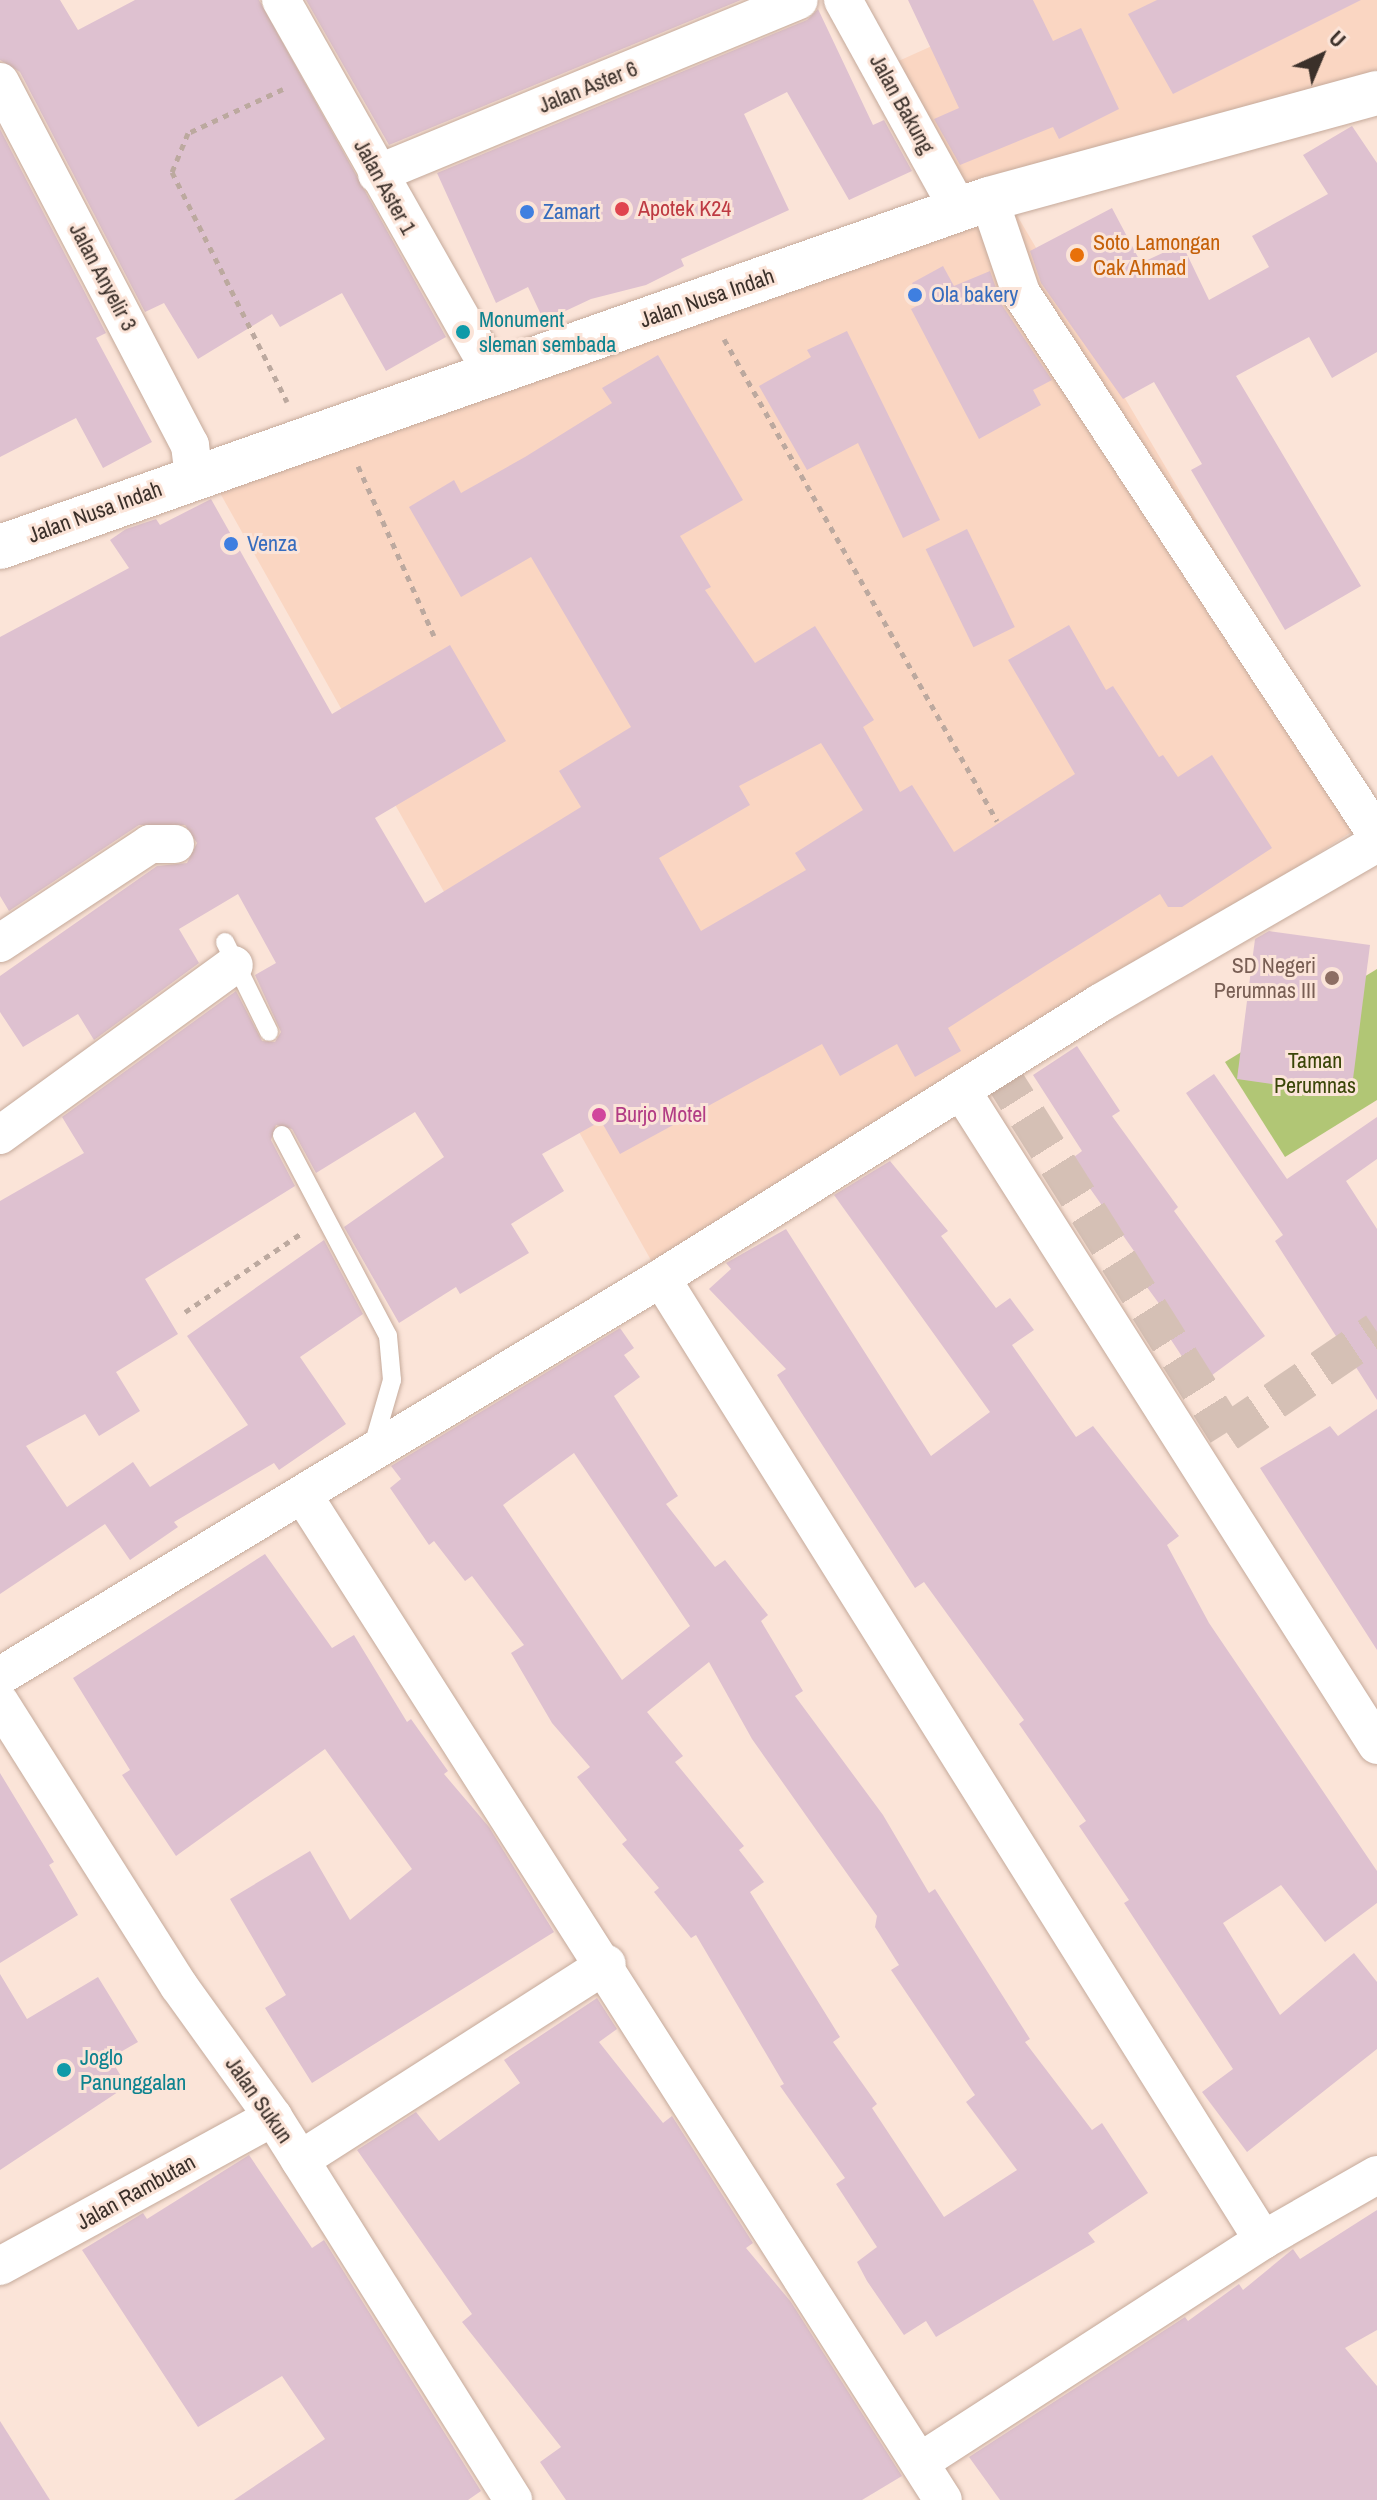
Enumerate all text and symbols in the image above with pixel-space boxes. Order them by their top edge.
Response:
north arrow [1281,16,1361,96]
text: U [1323,23,1353,54]
street label: Jalan Bakung [864,50,940,158]
street label: Jalan Aster 6 [534,55,642,119]
street label: Jalan Aster 1 [348,135,422,239]
place label: Apotek K24 [638,196,731,222]
place label: Zamart [543,199,600,225]
marker: Apotek K24 [613,200,631,218]
marker: Zamart [518,203,536,221]
street label: Jalan Anyelir 3 [63,218,143,336]
place label: Soto Lamongan Cak Ahmad [1093,229,1220,280]
marker: Soto Lamongan Cak Ahmad [1068,246,1086,264]
street label: Jalan Nusa Indah [636,263,778,333]
place label: Ola bakery [931,282,1018,308]
marker: Ola bakery [906,286,924,304]
place label: Monument sleman sembada [479,306,616,358]
marker: Monument sleman sembada [454,323,472,341]
street label: Jalan Nusa Indah [25,476,165,548]
place label: Venza [247,531,297,557]
marker: Venza [222,535,240,553]
place label: SD Negeri Perumnas III [1214,952,1316,1004]
marker: SD Negeri Perumnas III [1323,969,1341,987]
park label: Taman Perumnas [1274,1047,1356,1098]
place label: Burjo Motel [615,1102,706,1128]
marker: Burjo Motel [590,1106,608,1124]
place label: Joglo Panunggalan [80,2044,186,2096]
street label: Jalan Sukun [220,2052,298,2148]
marker: Joglo Panunggalan [55,2061,73,2079]
street label: Jalan Rambutan [72,2149,200,2235]

